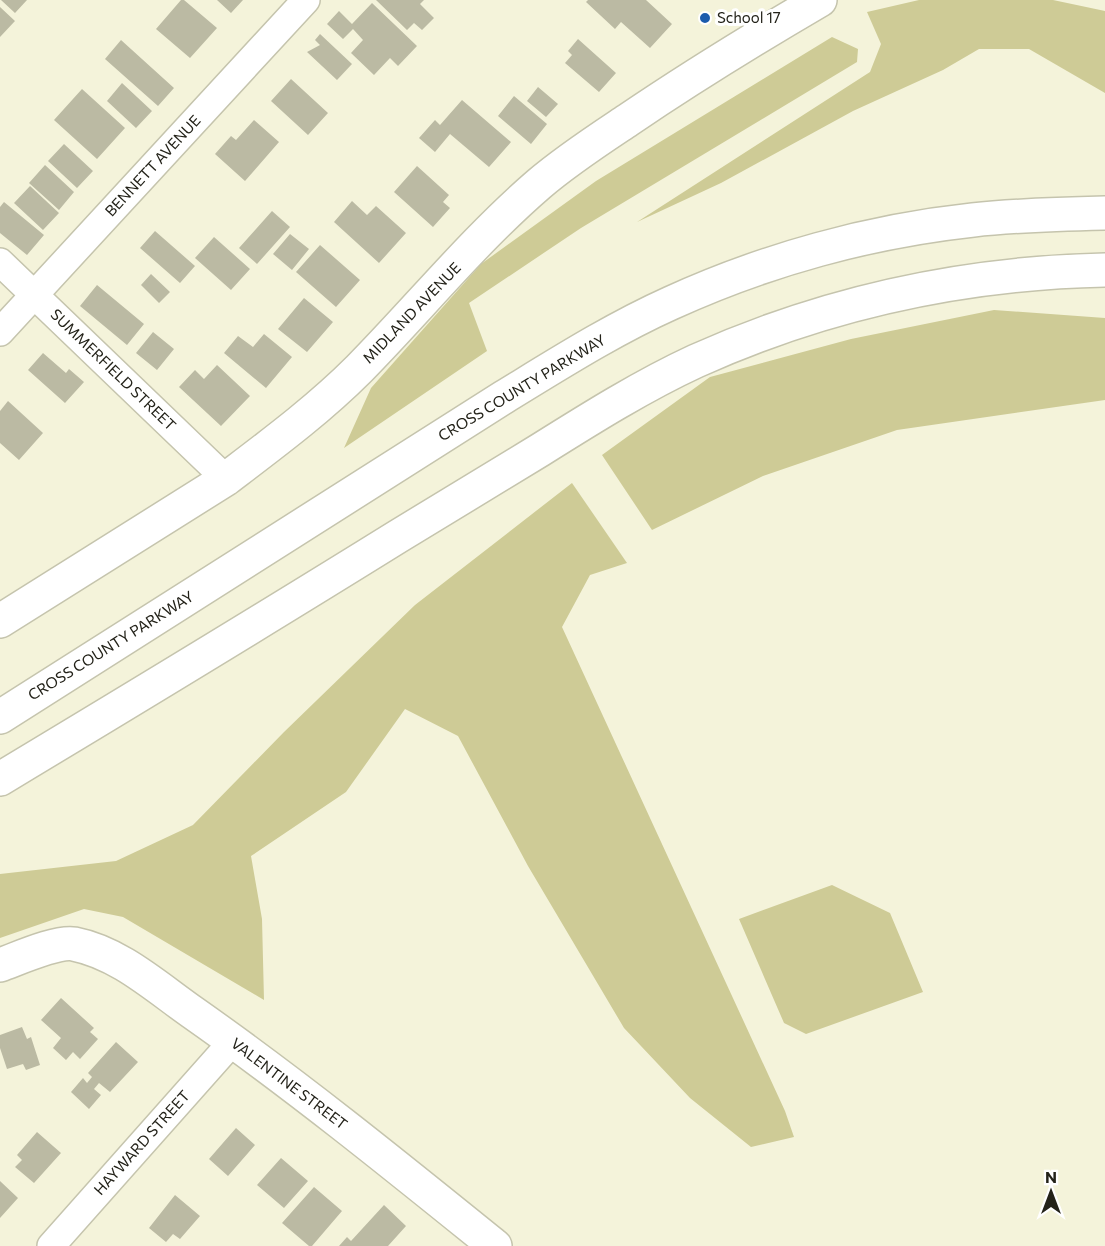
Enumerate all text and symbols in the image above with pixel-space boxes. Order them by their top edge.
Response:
place label: School 17 [717,8,781,26]
marker: School 17 [698,11,712,25]
street label: BENNETT AVENUE [101,111,204,220]
street label: MIDLAND AVENUE [358,258,464,367]
street label: SUMMERFIELD STREET [47,305,180,434]
street label: CROSS COUNTY PARKWAY [435,330,609,444]
street label: CROSS COUNTY PARKWAY [24,587,197,704]
street label: VALENTINE STREET [228,1034,352,1133]
street label: HAYWARD STREET [90,1086,193,1198]
north arrow [1021,1162,1081,1222]
text: N [1045,1167,1057,1186]

